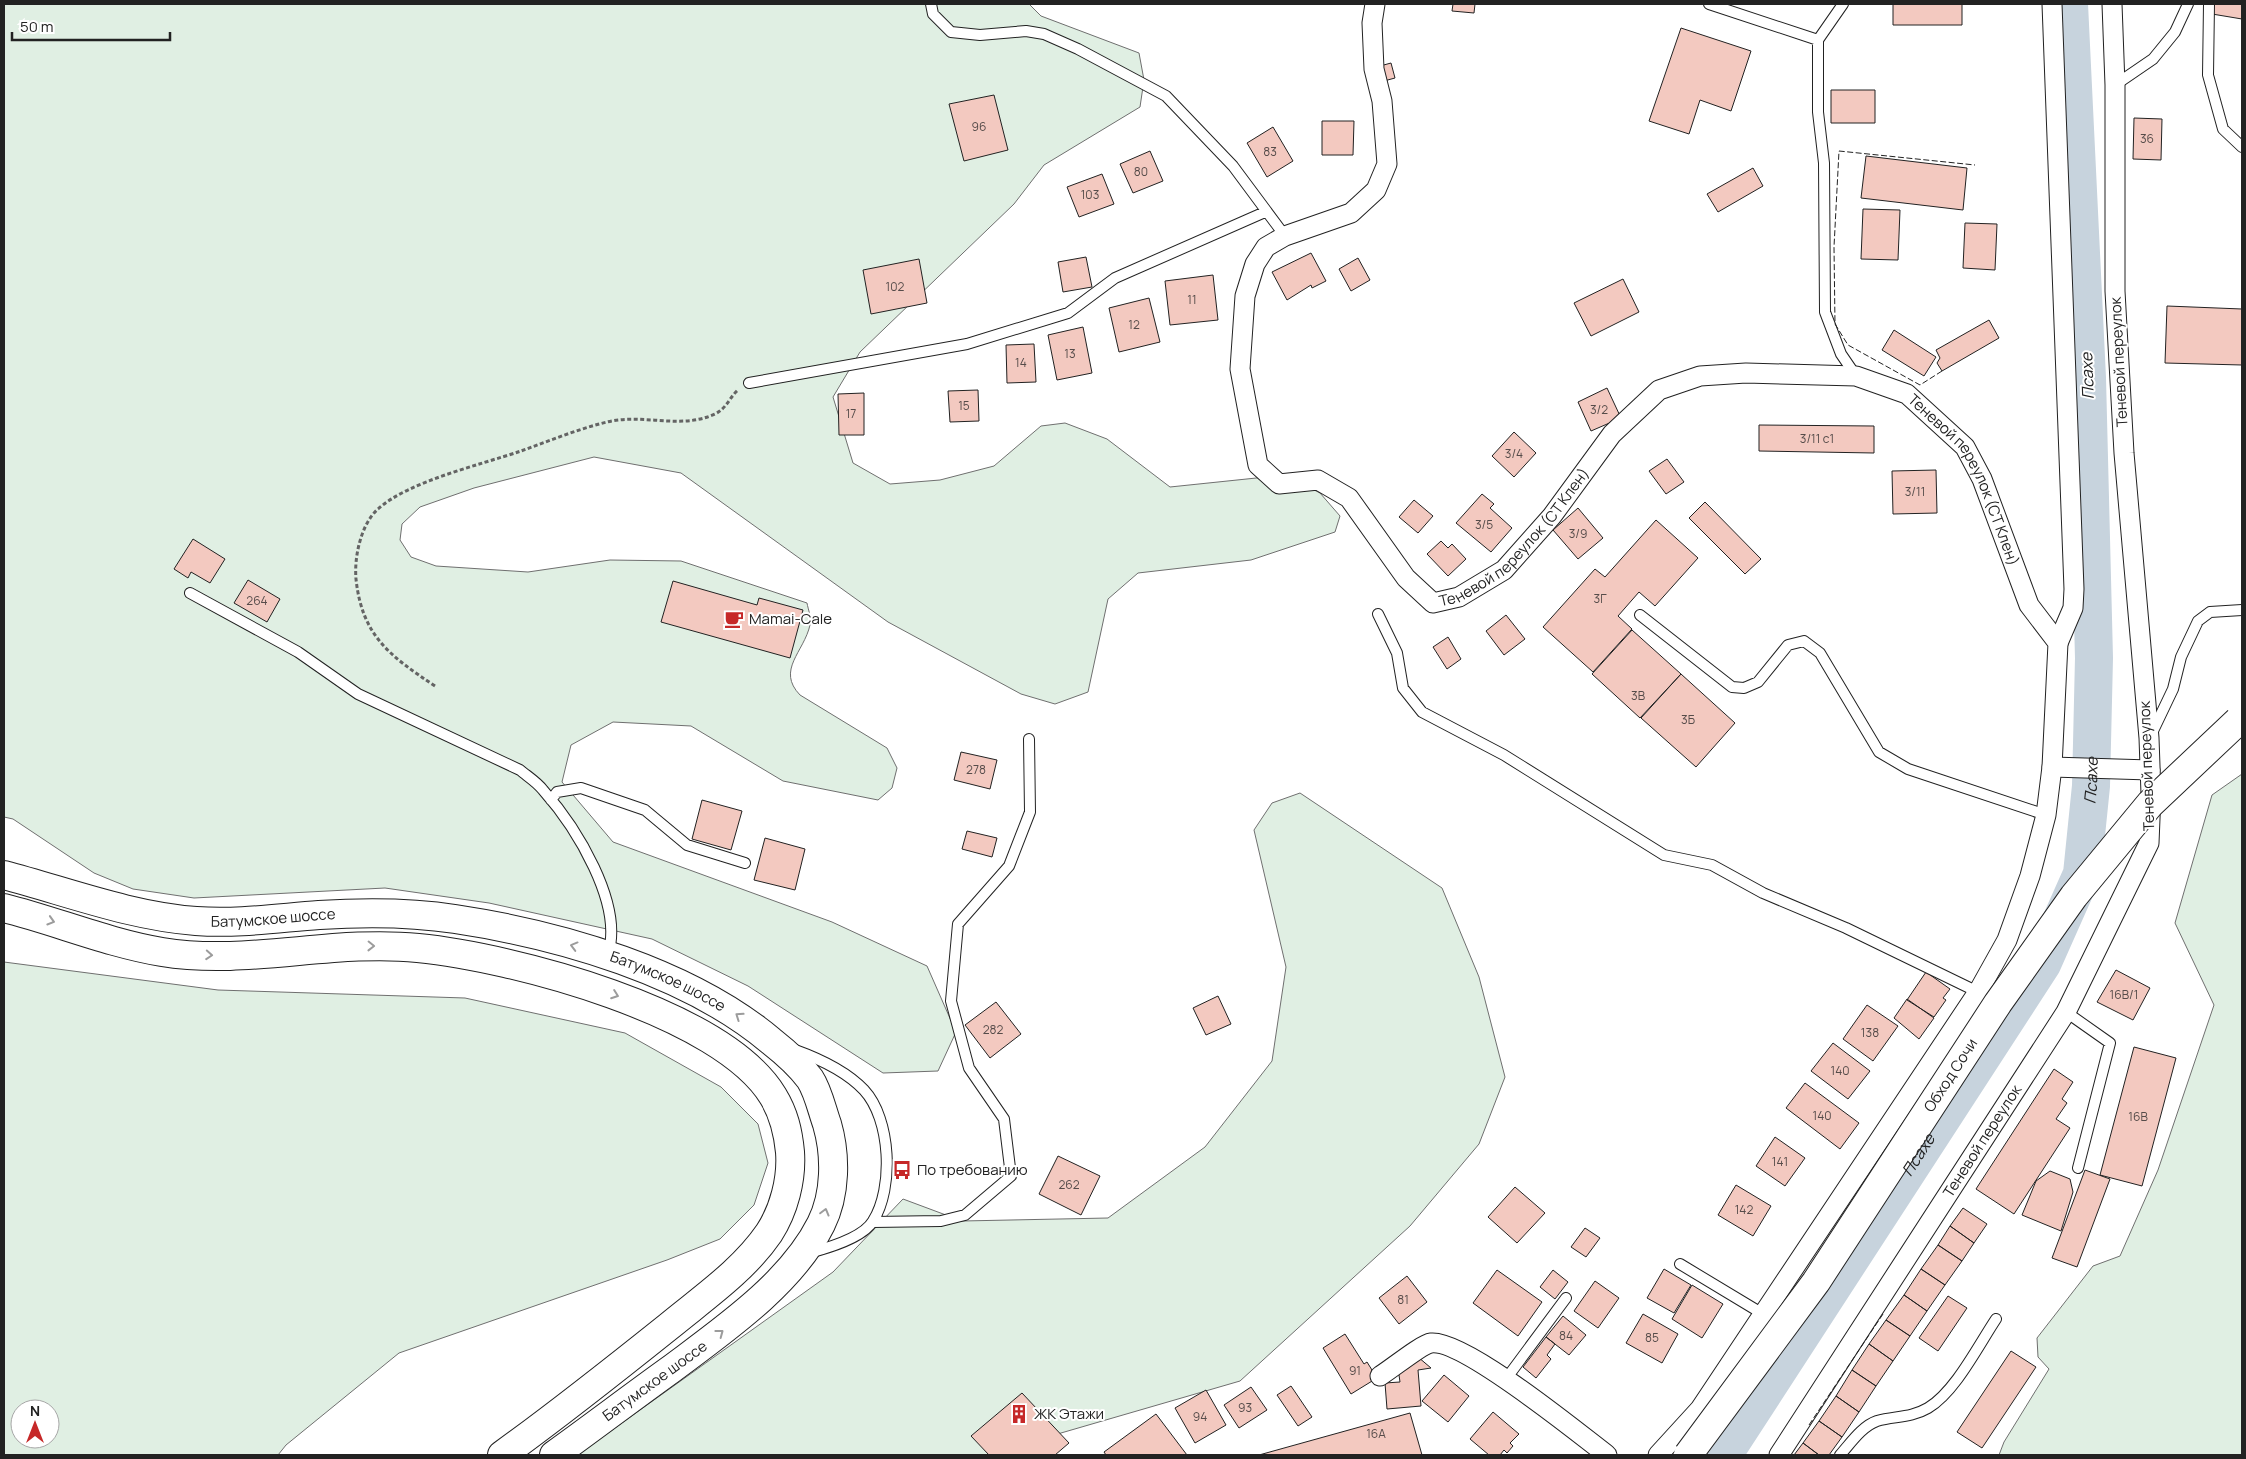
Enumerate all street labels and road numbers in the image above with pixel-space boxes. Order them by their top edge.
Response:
street label: Теневой переулок [2105,296,2132,428]
street label: Теневой переулок (СТ Клен) [1904,389,2024,568]
street label: Теневой переулок (СТ Клен) [1437,463,1594,611]
street label: Теневой переулок [2134,700,2159,831]
street label: Батумское шоссе [211,903,336,932]
street label: Батумское шоссе [607,946,730,1016]
street label: Обход Сочи [1919,1034,1982,1116]
street label: Теневой переулок [1938,1080,2026,1201]
street label: Батумское шоссе [598,1335,712,1426]

